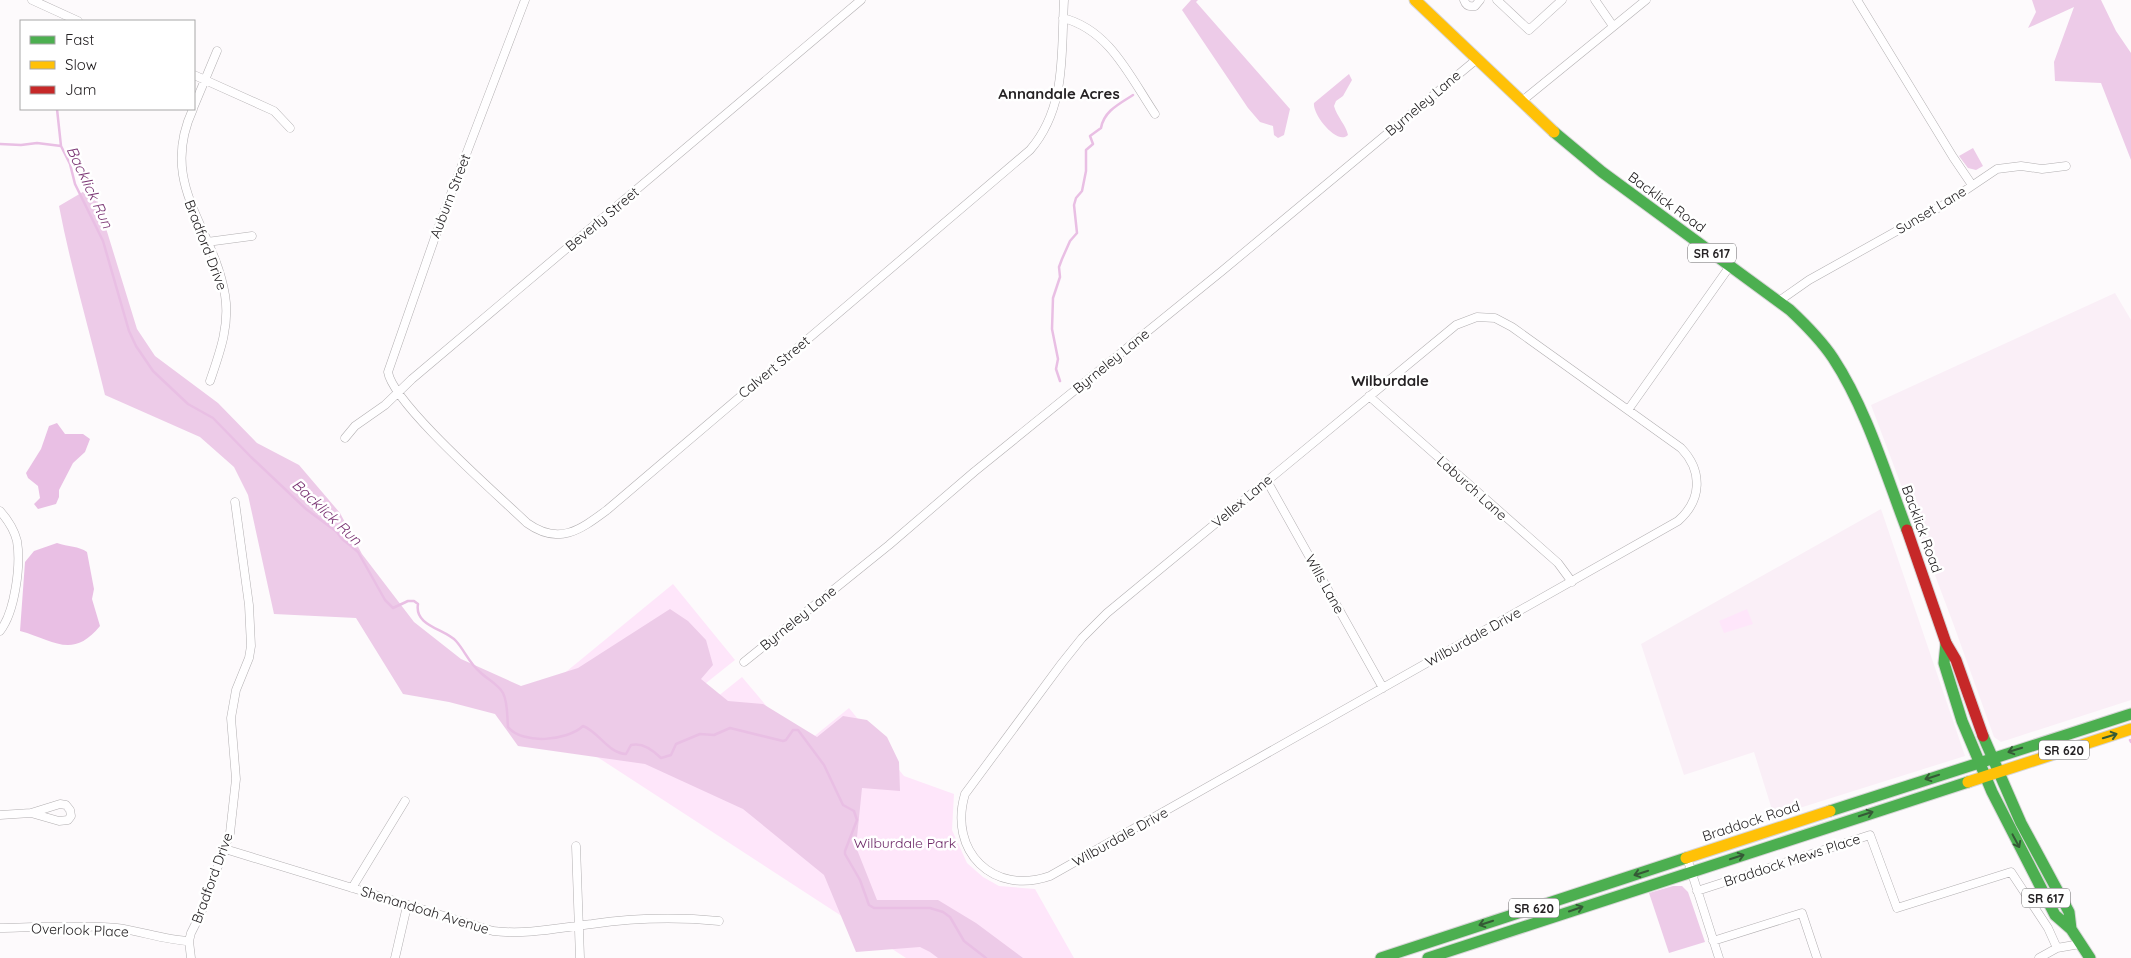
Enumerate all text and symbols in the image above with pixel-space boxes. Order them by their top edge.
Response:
legend [20,20,195,110]
text: Fast [65,30,94,49]
text: Slow [65,55,97,74]
street label: Byrneley Lane [1382,66,1465,140]
text: Jam [65,80,96,99]
district label: Annandale Acres [998,84,1120,103]
water label: Backlick Run [63,143,117,231]
street label: Auburn Street [426,151,474,241]
street label: Backlick Road [1625,168,1709,236]
street label: Sunset Lane [1893,182,1970,238]
street label: Beverly Street [562,183,643,255]
street label: Bradford Drive [181,197,232,293]
road number: SR 617 [1688,244,1736,262]
street label: Byrneley Lane [1069,325,1153,397]
street label: Calvert Street [735,332,814,402]
district label: Wilburdale [1351,371,1429,390]
street label: Laburch Lane [1433,452,1511,524]
street label: Vellex Lane [1208,470,1276,532]
water label: Backlick Run [288,475,366,549]
street label: Backlick Road [1898,483,1946,575]
street label: Wills Lane [1301,551,1349,617]
street label: Byrneley Lane [756,582,840,654]
street label: Wilburdale Drive [1422,603,1524,671]
one-way arrow [2101,730,2117,740]
road number: SR 620 [2039,740,2089,760]
one-way arrow [2007,746,2023,755]
one-way arrow [1925,772,1941,782]
street label: Braddock Road [1700,797,1802,845]
street label: Wilburdale Drive [1069,803,1171,871]
one-way arrow [1858,809,1874,818]
street label: Braddock Mews Place [1722,829,1863,891]
street label: Bradford Drive [187,830,237,926]
one-way arrow [2012,833,2022,848]
park label: Wilburdale Park [854,834,956,852]
one-way arrow [1729,851,1745,861]
one-way arrow [1633,869,1649,878]
street label: Shenandoah Avenue [359,882,492,938]
road number: SR 617 [2022,888,2070,908]
road number: SR 620 [1509,898,1559,918]
one-way arrow [1567,904,1583,913]
street label: Overlook Place [31,919,129,941]
one-way arrow [1478,919,1494,929]

